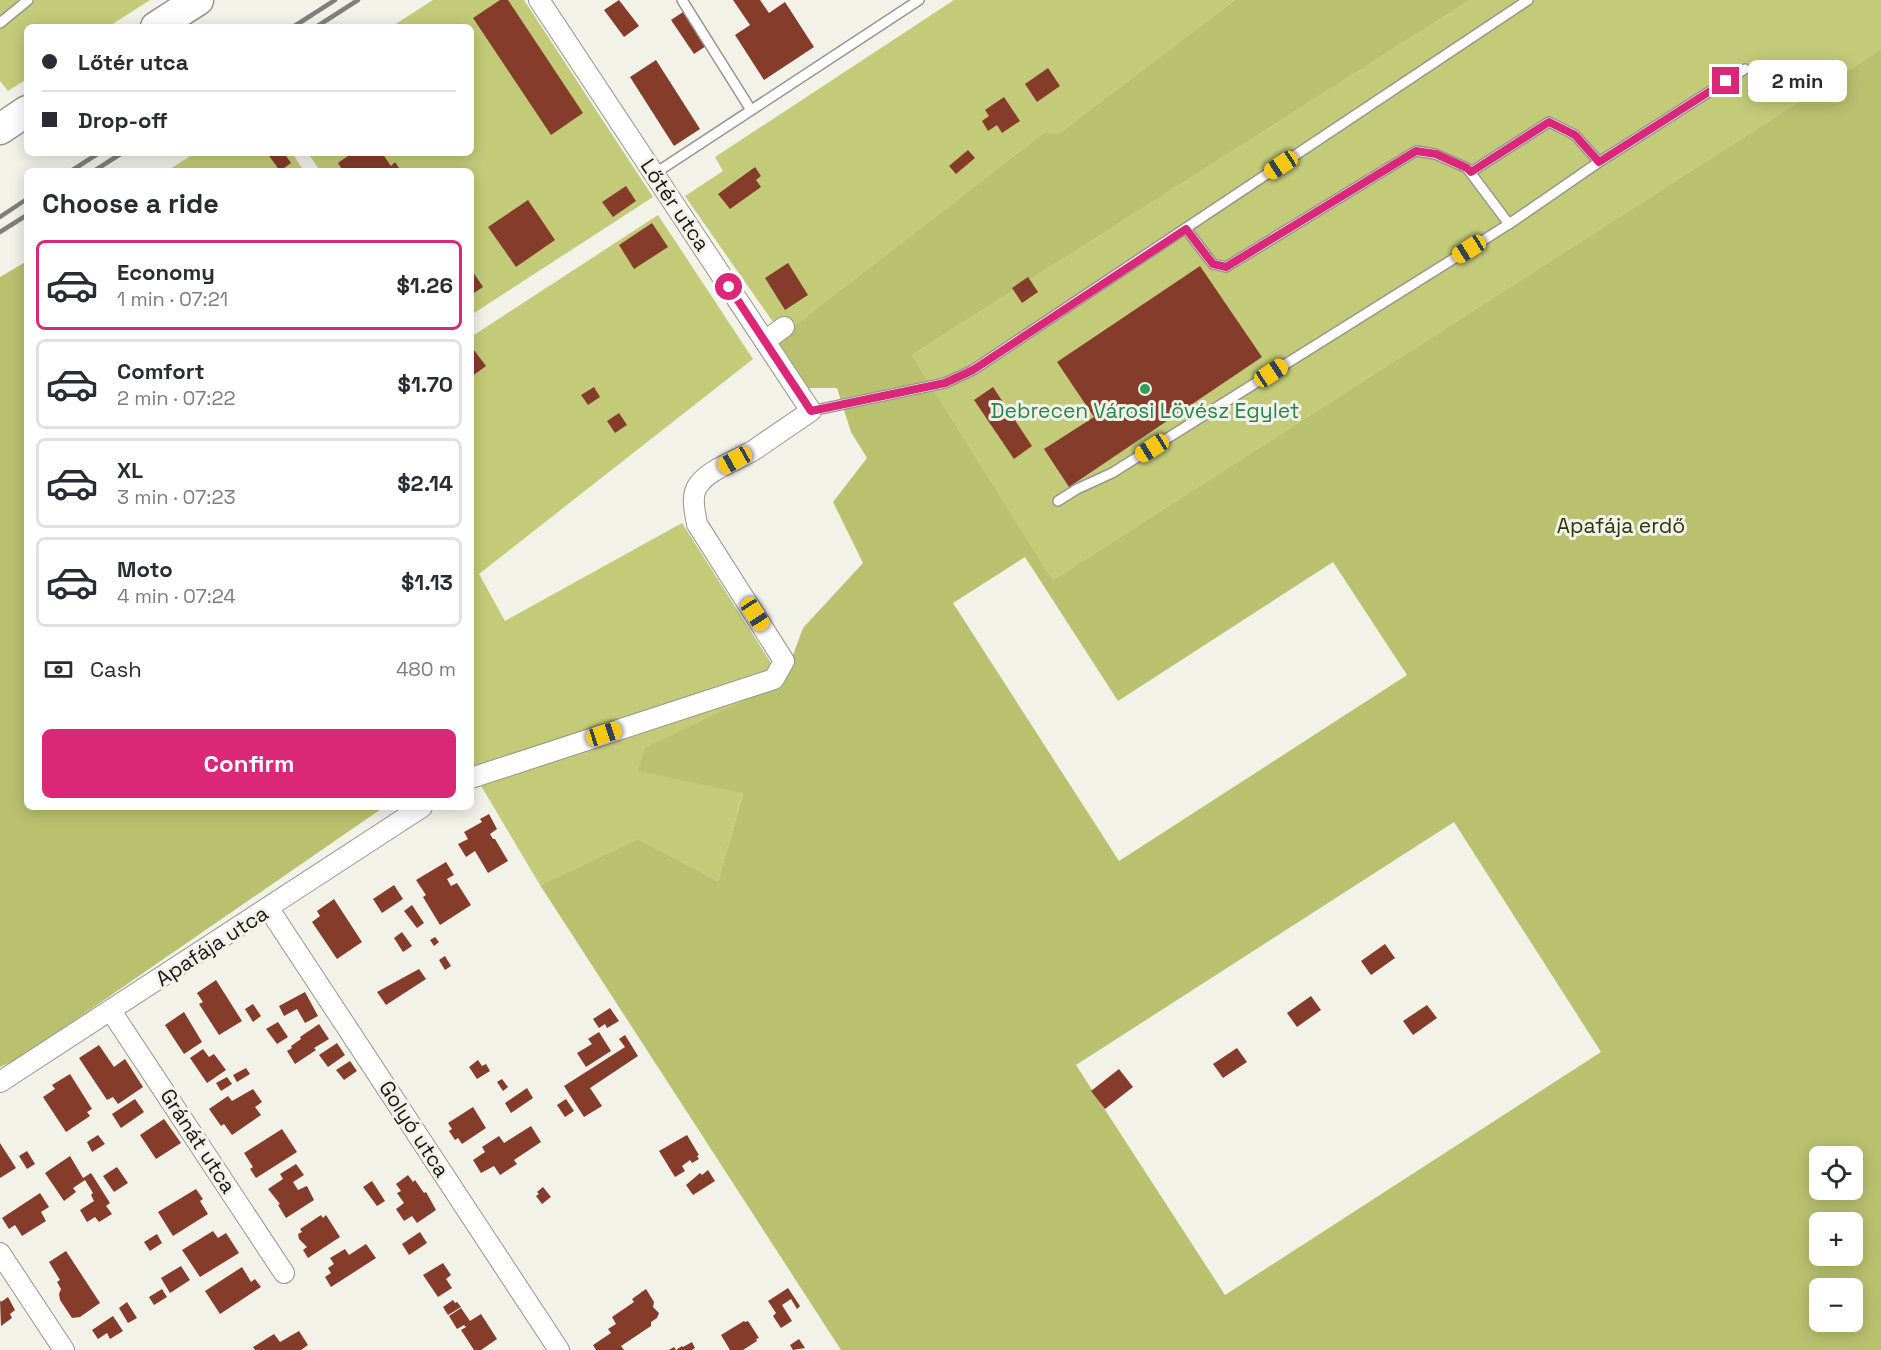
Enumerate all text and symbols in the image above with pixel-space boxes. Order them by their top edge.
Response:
text: Lőtér utca [78,48,188,76]
callout: 2 min [1747,60,1846,102]
route end [1712,67,1739,94]
text: 2 min [1772,68,1823,94]
text: Drop-off [78,106,168,134]
car [1261,148,1301,182]
street label: Lőtér utca [635,153,716,256]
text: Choose a ride [42,186,219,221]
car [1449,232,1489,266]
icon: car [45,258,99,312]
text: Economy [117,258,215,286]
text: $1.26 [397,271,453,299]
route start [715,273,742,300]
text: 1 min · 07:21 [117,286,228,312]
car [1251,356,1291,390]
icon: car [45,357,99,411]
text: Comfort [117,357,205,385]
text: $1.70 [398,370,453,398]
marker: Debrecen Városi Lövész Egylet [1138,382,1152,396]
text: 2 min · 07:22 [117,385,236,411]
place label: Debrecen Városi Lövész Egylet [991,397,1299,424]
car [1132,431,1172,465]
car [715,443,755,477]
icon: car [45,456,99,510]
text: XL [117,456,143,484]
text: $2.14 [397,469,453,497]
text: 3 min · 07:23 [117,484,235,510]
park label: Apafája erdő [1557,512,1685,539]
icon: car [45,555,99,609]
text: Moto [117,555,173,583]
text: $1.13 [401,568,453,596]
text: 4 min · 07:24 [117,583,236,609]
car [738,594,772,634]
icon: cash [42,653,75,686]
text: Cash [90,655,142,683]
text: 480 m [396,656,456,682]
car [584,720,624,748]
button: Confirm [42,729,456,798]
street label: Apafája utca [150,899,273,992]
street label: Golyó utca [373,1075,456,1182]
street label: Gránát utca [155,1083,242,1198]
map controls [1809,1146,1863,1332]
button: locate [1809,1146,1863,1200]
button: + [1809,1212,1863,1266]
button: − [1809,1278,1863,1332]

